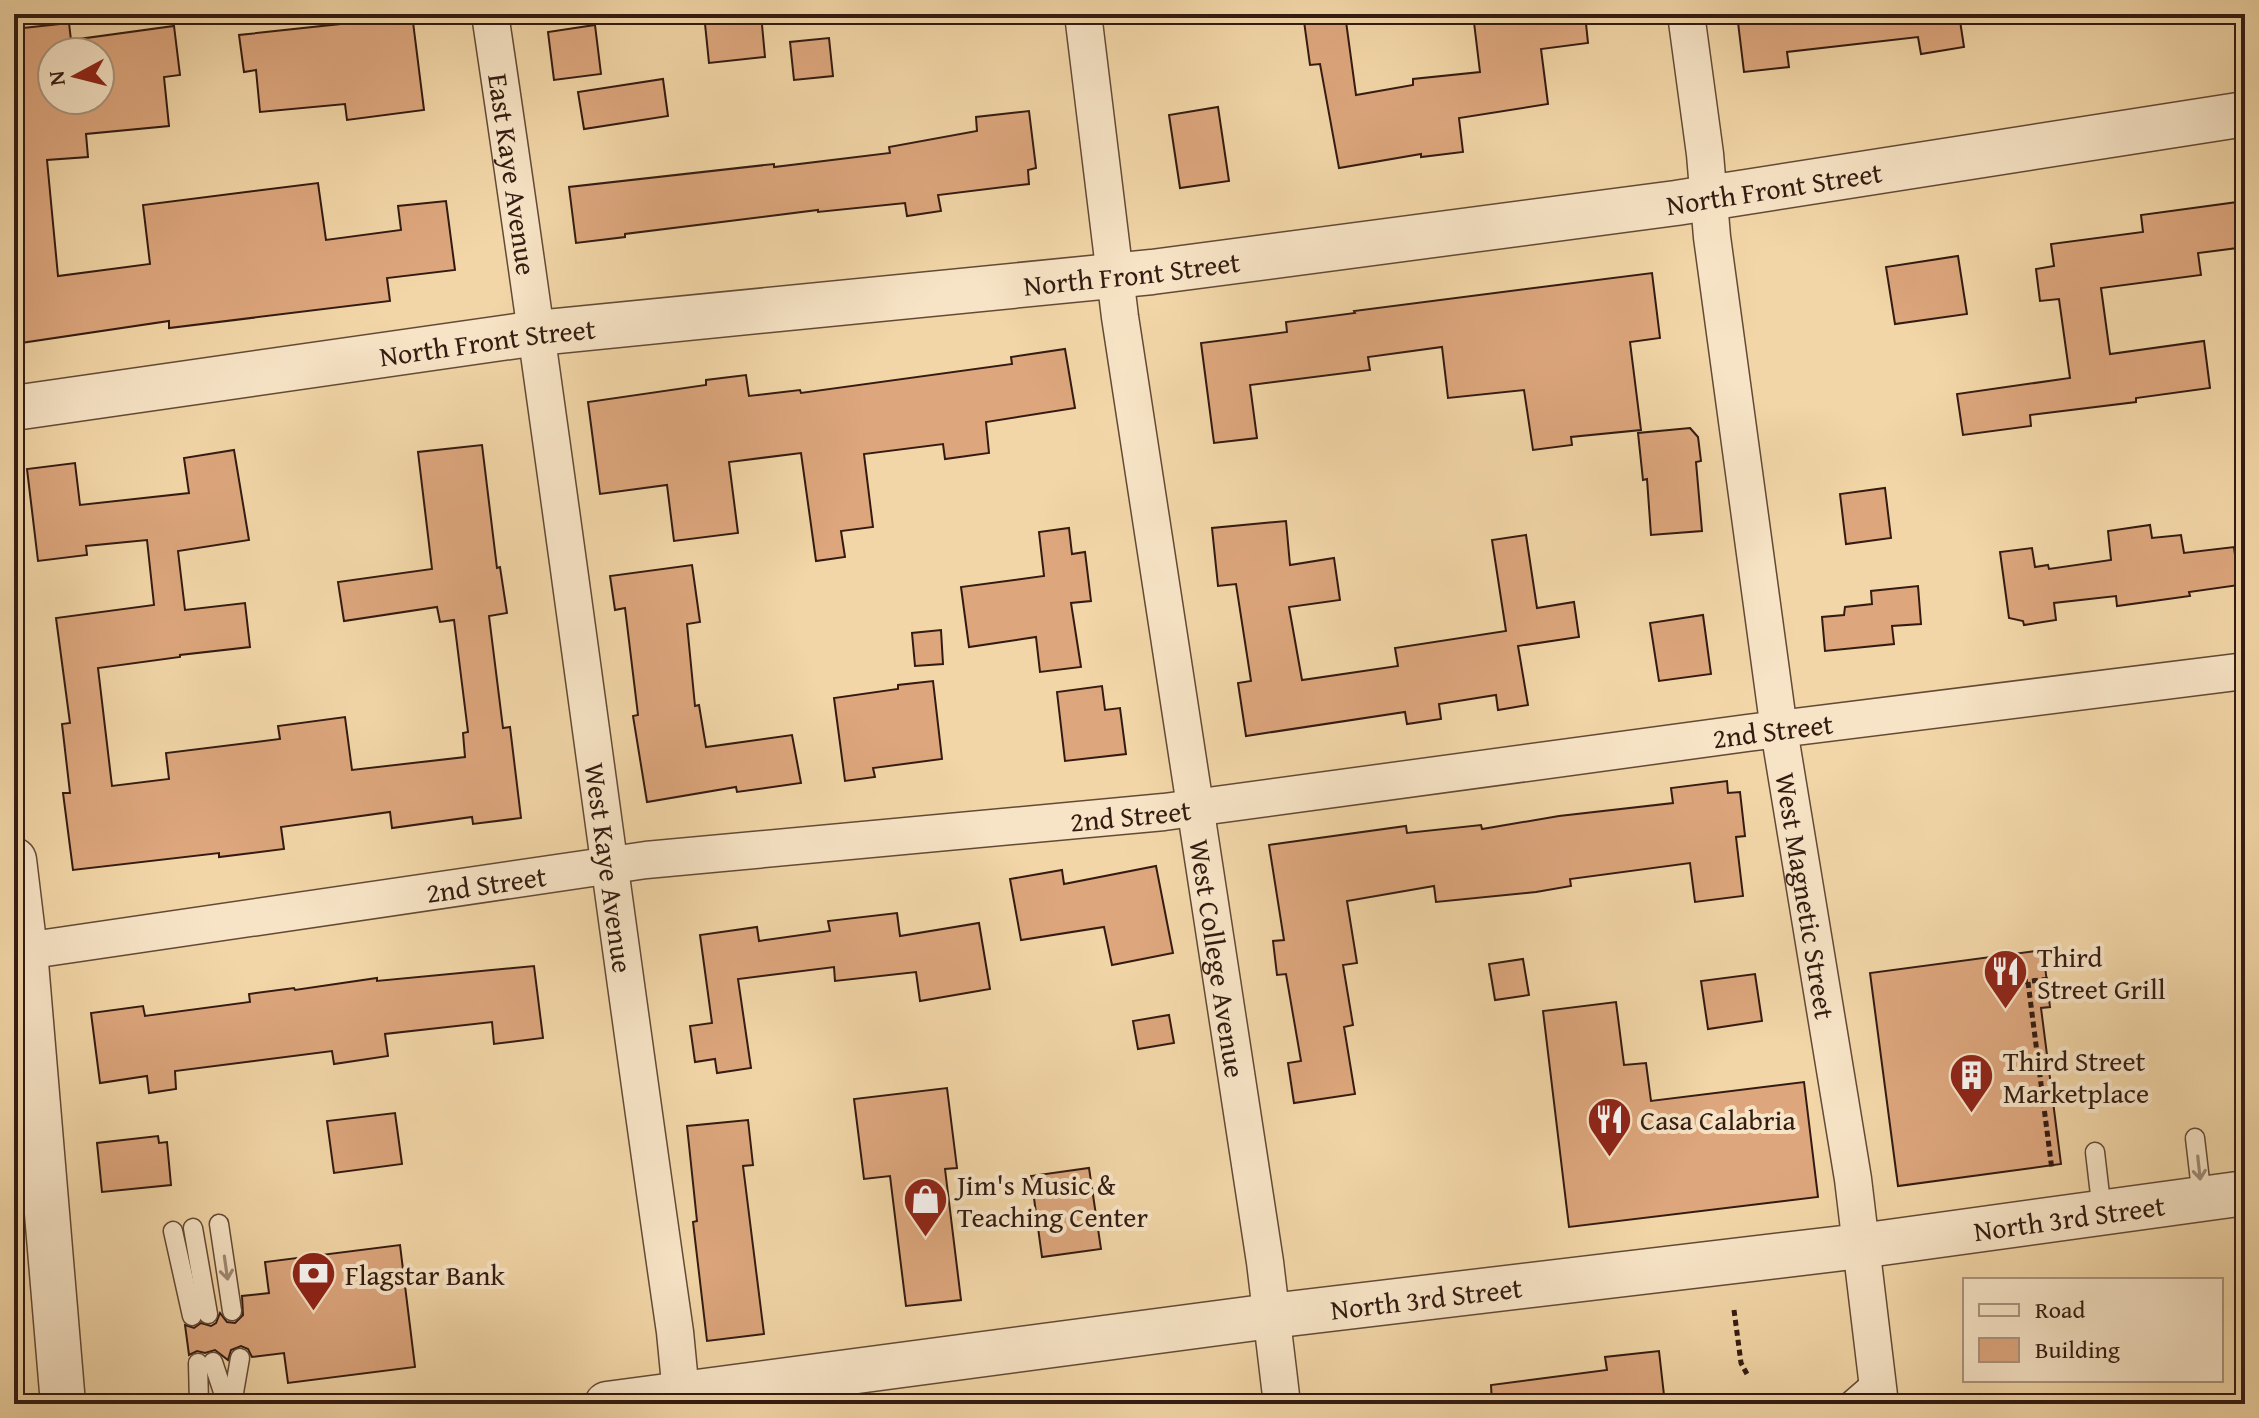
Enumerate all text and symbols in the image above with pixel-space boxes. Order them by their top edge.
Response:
north arrow [36,36,116,116]
text: N [39,69,73,88]
street label: East Kaye Avenue [479,71,548,278]
street label: North Front Street [1664,151,1885,225]
street label: North Front Street [1021,240,1243,305]
street label: North Front Street [377,307,597,376]
street label: 2nd Street [1710,702,1835,758]
street label: West Kaye Avenue [575,760,645,975]
street label: West Magnetic Street [1766,769,1847,1022]
street label: 2nd Street [1068,788,1193,841]
street label: West College Avenue [1180,836,1257,1080]
street label: 2nd Street [423,854,549,913]
place label: Third Street Grill [2037,936,2166,1009]
restaurant icon: Third Street Grill [1982,948,2030,1011]
place label: Third Street Marketplace [2003,1040,2149,1113]
building icon: Third Street Marketplace [1948,1052,1996,1115]
restaurant icon: Casa Calabria [1585,1095,1633,1158]
place label: Casa Calabria [1640,1099,1796,1140]
one-way arrow [2191,1154,2206,1181]
place label: Jim's Music & Teaching Center [954,1164,1148,1237]
shop icon: Jim's Music & Teaching Center [902,1176,950,1239]
street label: North 3rd Street [1971,1184,2167,1251]
bank icon: Flagstar Bank [290,1250,338,1313]
place label: Flagstar Bank [345,1254,505,1295]
one-way arrow [219,1255,234,1280]
street label: North 3rd Street [1328,1266,1524,1329]
legend [1963,1278,2223,1382]
text: Road [2035,1292,2085,1327]
text: Building [2035,1332,2120,1367]

